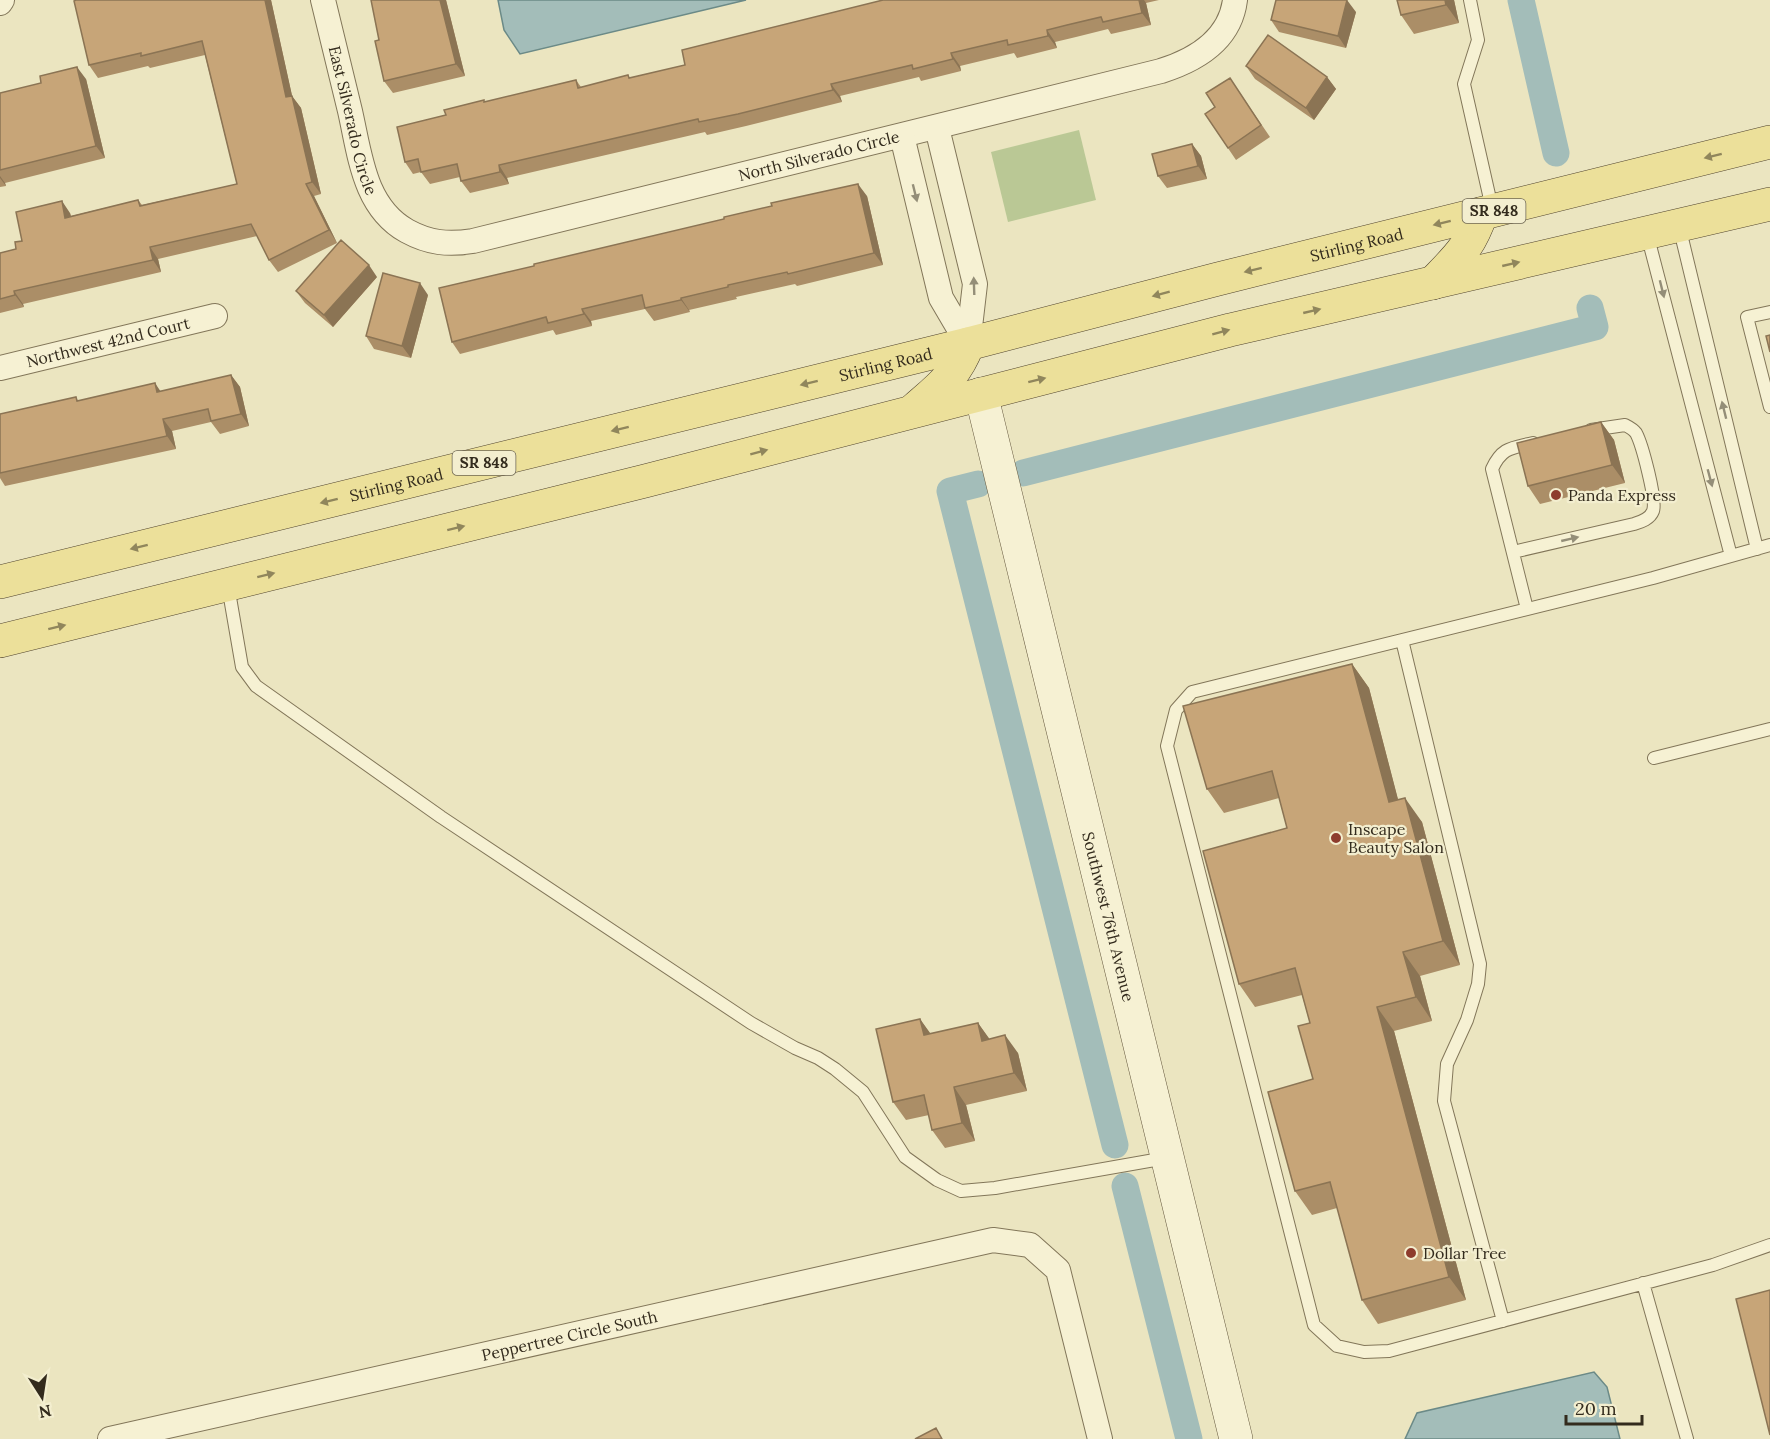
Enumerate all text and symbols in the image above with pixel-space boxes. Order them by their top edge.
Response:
street label: East Silverado Circle [325,44,382,198]
street label: North Silverado Circle [736,126,902,185]
one-way arrow [1704,152,1722,162]
one-way arrow [911,184,921,202]
road number: SR 848 [1462,199,1526,223]
one-way arrow [1433,219,1452,229]
street label: Stirling Road [1308,223,1406,266]
one-way arrow [1501,259,1520,269]
one-way arrow [1244,266,1262,276]
one-way arrow [969,276,978,295]
one-way arrow [1657,280,1667,298]
one-way arrow [1152,289,1170,299]
one-way arrow [1302,305,1321,315]
street label: Northwest 42nd Court [24,312,192,371]
one-way arrow [1212,327,1230,336]
street label: Stirling Road [837,343,935,385]
one-way arrow [1028,374,1047,384]
one-way arrow [800,378,819,388]
one-way arrow [1718,401,1728,419]
one-way arrow [611,425,629,435]
one-way arrow [750,446,768,456]
road number: SR 848 [452,451,516,475]
street label: Stirling Road [347,463,445,506]
one-way arrow [1706,469,1716,487]
place label: Panda Express [1568,485,1676,505]
marker: Panda Express [1549,488,1563,502]
one-way arrow [319,496,338,506]
one-way arrow [447,523,465,533]
one-way arrow [1561,534,1580,543]
one-way arrow [130,543,148,553]
one-way arrow [257,570,276,580]
one-way arrow [48,622,66,631]
place label: Inscape Beauty Salon [1348,819,1444,857]
street label: Southwest 76th Avenue [1078,830,1139,1004]
marker: Inscape Beauty Salon [1329,831,1343,845]
place label: Dollar Tree [1423,1243,1507,1263]
marker: Dollar Tree [1404,1246,1418,1260]
street label: Peppertree Circle South [480,1306,660,1365]
north arrow [12,1367,72,1427]
scale bar [1566,1388,1642,1426]
text: 20 m [1575,1397,1617,1420]
text: N [37,1401,53,1423]

